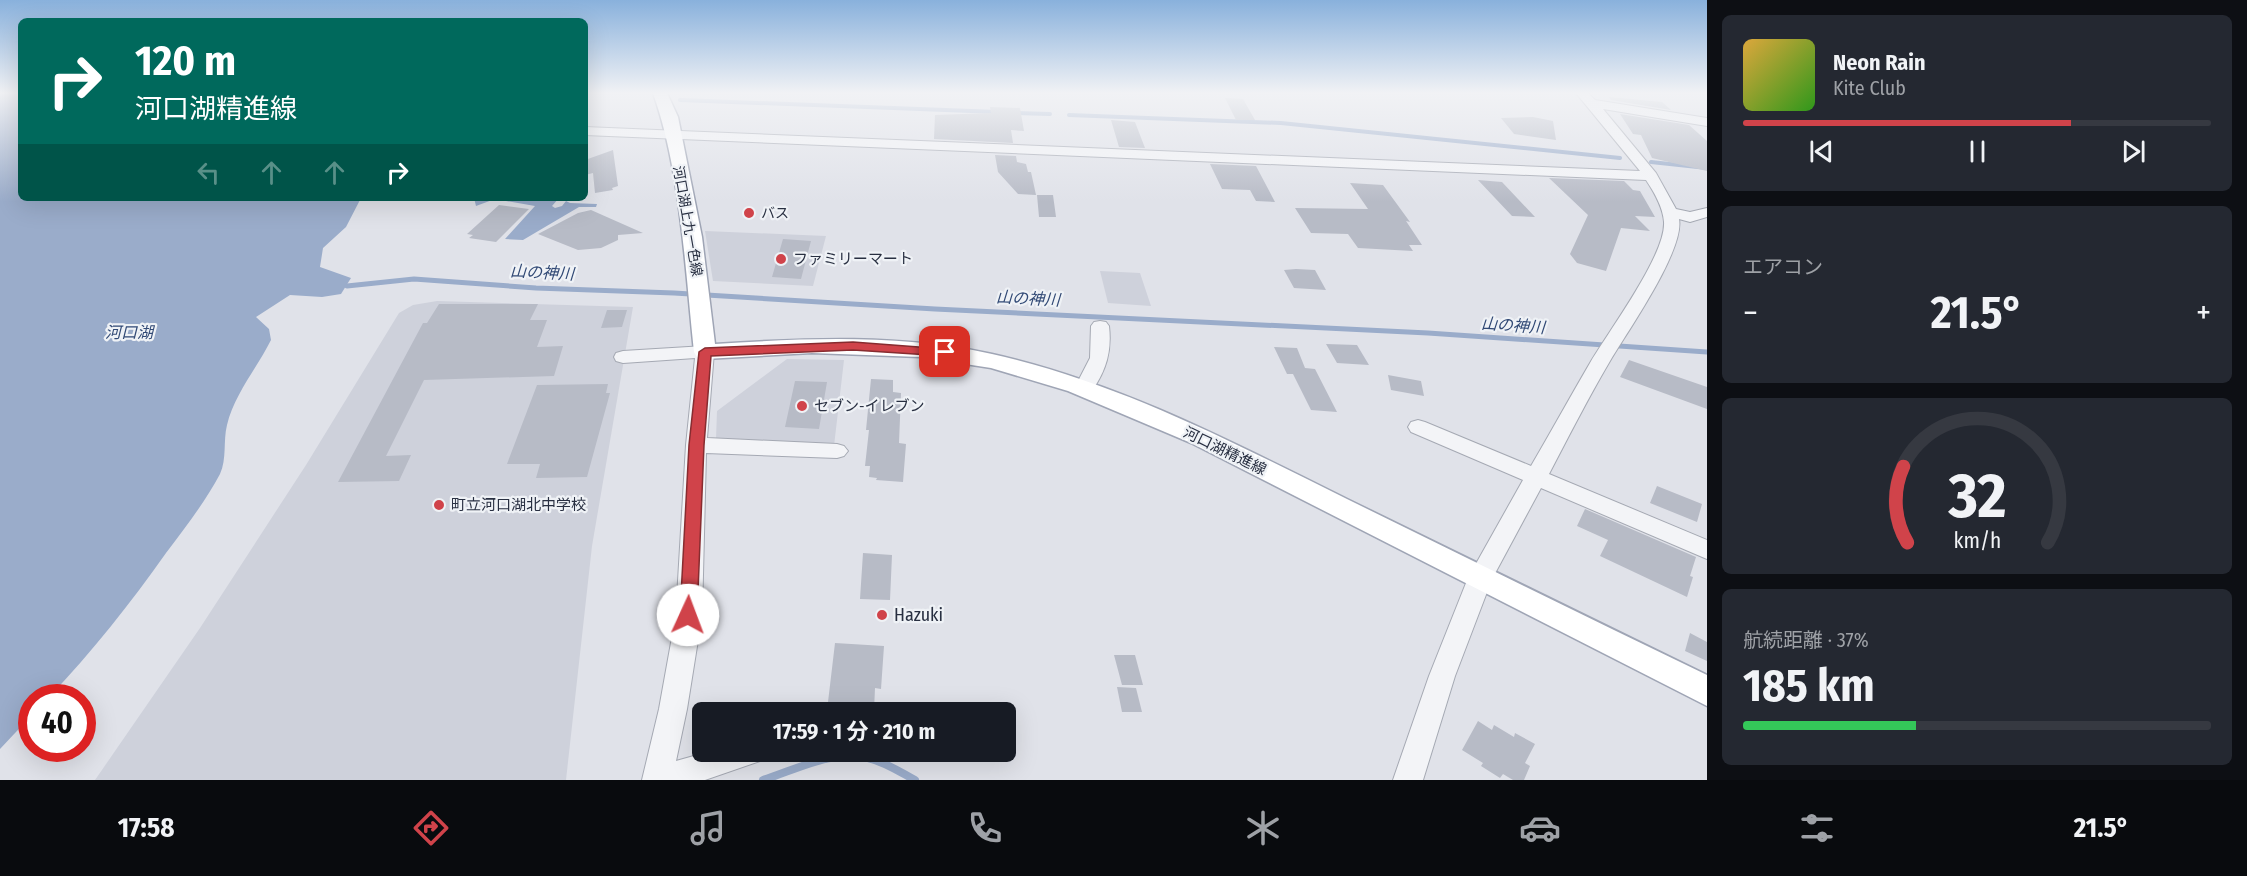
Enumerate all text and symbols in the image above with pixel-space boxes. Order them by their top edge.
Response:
text: 120 m [135,36,236,86]
icon: right [36,42,114,120]
text: Neon Rain [1833,49,1926,76]
text: Kite Club [1833,76,1906,100]
text: 河口湖精進線 [135,93,297,125]
icon: previous [1805,135,1838,168]
icon: pause [1961,135,1994,168]
icon: next [2117,135,2150,168]
icon: left [192,156,225,189]
icon: ahead [255,156,288,189]
icon: ahead [318,156,351,189]
icon: right [381,156,414,189]
street label: 河口湖上九一色線 [669,164,706,278]
place label: バス [761,205,789,222]
marker: バス [742,206,756,220]
place label: ファミリーマート [793,250,913,268]
marker: ファミリーマート [774,252,788,266]
text: エアコン [1743,255,1823,279]
water label: 山の神川 [510,261,576,284]
text: 21.5° [1931,286,2023,340]
water label: 山の神川 [996,287,1062,310]
text: − [1743,293,1758,333]
text: + [2196,293,2211,333]
water label: 山の神川 [1480,314,1548,337]
water label: 河口湖 [105,323,156,342]
pin [919,326,970,377]
icon: arrive [928,335,961,368]
place label: セブン-イレブン [814,397,925,415]
marker: セブン-イレブン [795,399,809,413]
street label: 河口湖精進線 [1181,423,1269,479]
text: 32 [1947,459,2006,534]
place label: 町立河口湖北中学校 [451,496,586,514]
marker: 町立河口湖北中学校 [432,498,446,512]
text: km/h [1953,528,2001,554]
position arrow [656,583,720,647]
place label: Hazuki [894,604,943,626]
marker: Hazuki [875,608,889,622]
text: 航続距離 · 37% [1743,628,1869,652]
text: 185 km [1743,659,1875,713]
speed limit sign: 40 [18,684,96,762]
text: 17:59 · 1 分 · 210 m [773,718,935,745]
icon: directions [410,807,452,849]
icon: music [687,807,729,849]
icon: phone [964,807,1006,849]
icon: climate [1242,807,1284,849]
icon: car [1519,807,1561,849]
icon: filters [1796,807,1838,849]
text: 17:58 [118,812,175,844]
text: 21.5° [2074,812,2129,844]

